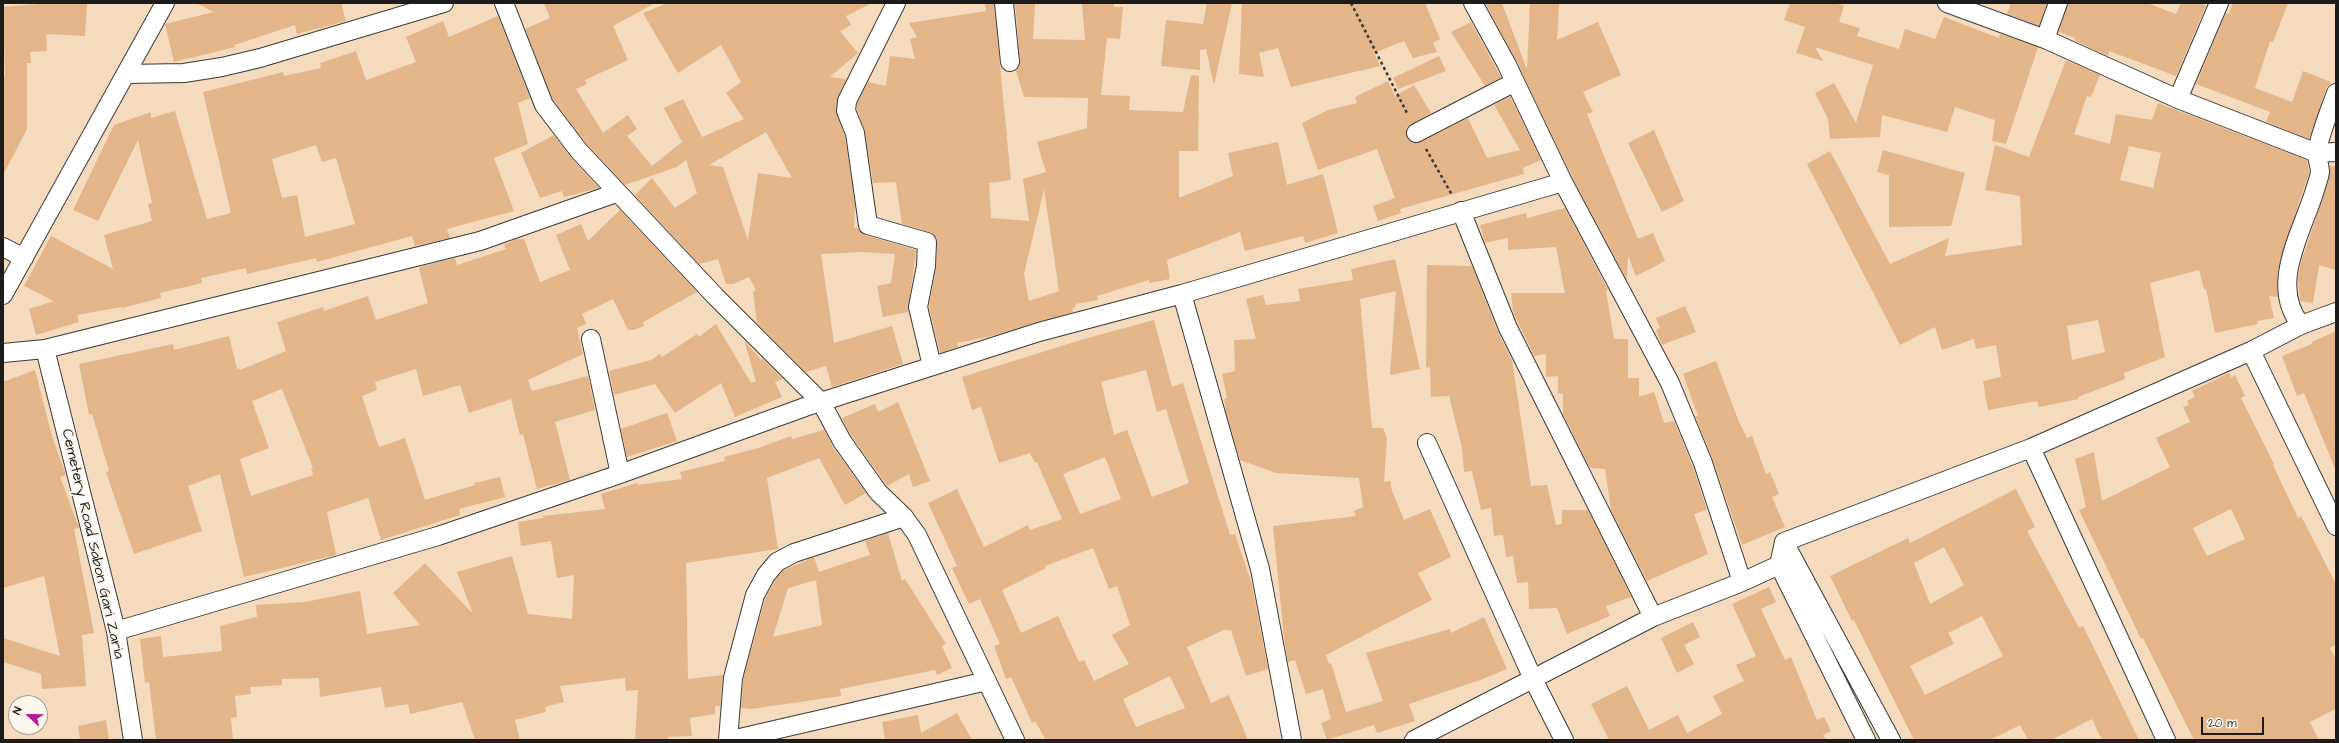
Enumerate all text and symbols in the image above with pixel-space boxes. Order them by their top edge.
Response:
street label: Cemetery Road Sabon Gari Zaria [57,427,127,661]
north arrow [8,695,48,735]
text: N [9,705,26,717]
scale bar [2203,709,2266,735]
text: 20 m [2208,715,2237,732]

